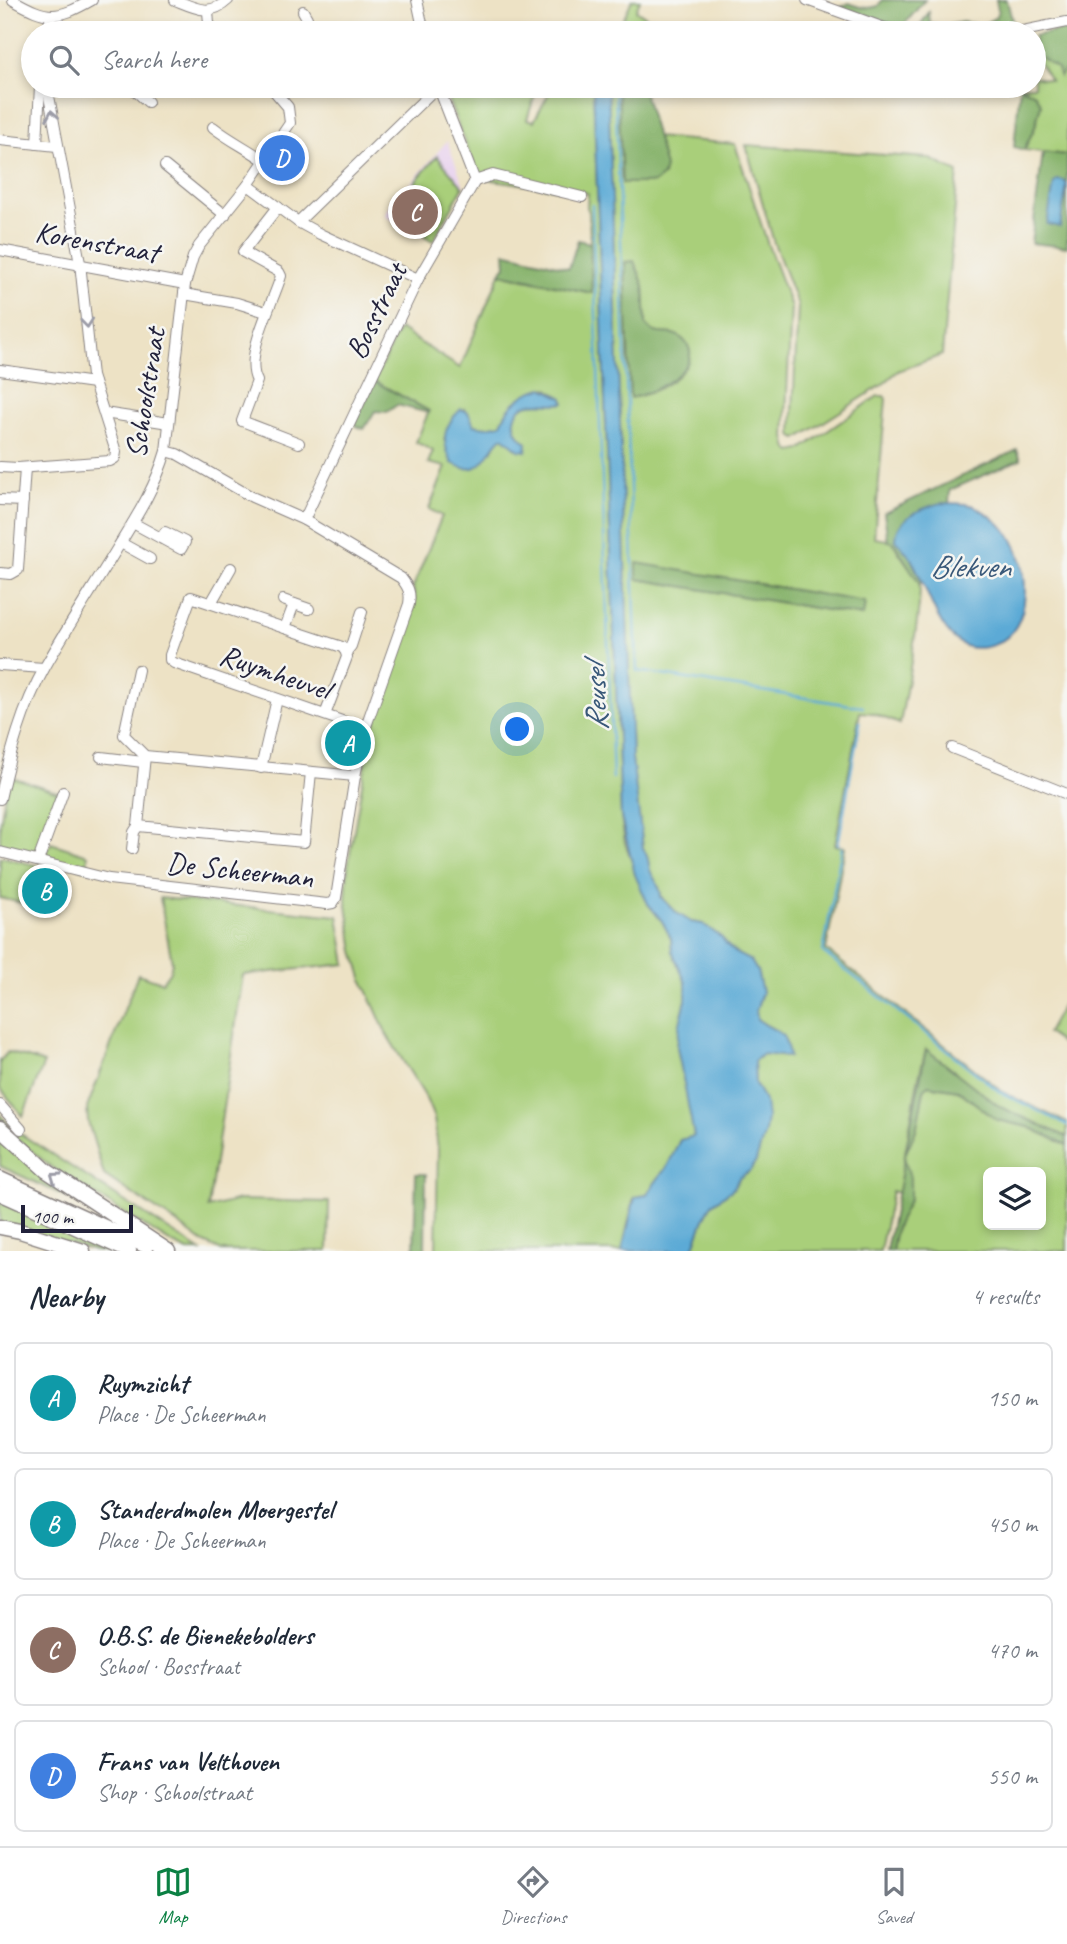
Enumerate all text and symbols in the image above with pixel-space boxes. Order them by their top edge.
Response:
search box [21,21,1046,98]
icon: search [45,41,83,79]
text: Search here [101,43,207,76]
one-way arrow [45,109,60,121]
pin: D [259,132,305,184]
pin: C [392,186,438,238]
street label: Korenstraat [32,212,166,272]
street label: Bosstraat [337,254,417,365]
one-way arrow [79,317,94,329]
street label: Schoolstraat [116,322,174,461]
water label: Blekven [930,546,1013,587]
street label: Ruymheuvel [215,635,340,710]
water label: Reusel [573,654,617,732]
your location [500,712,534,746]
pin: A [325,717,371,769]
street label: De Scheerman [165,843,316,897]
pin: B [22,865,68,917]
map controls [983,1167,1046,1230]
button: layers [983,1167,1046,1230]
one-way arrow [50,1173,63,1185]
scale bar [21,1202,133,1234]
text: 100 m [32,1205,73,1229]
text: Nearby [28,1278,104,1316]
text: 4 results [972,1282,1039,1311]
text: Ruymzicht [97,1367,188,1400]
text: A [47,1384,59,1413]
text: 150 m [988,1384,1037,1413]
text: Place · De Scheerman [97,1400,266,1429]
text: Standerdmolen Moergestel [97,1493,333,1526]
text: B [47,1510,59,1539]
text: 450 m [988,1510,1037,1539]
text: Place · De Scheerman [97,1526,266,1555]
text: O.B.S. de Bienekebolders [97,1619,313,1652]
text: C [48,1636,58,1665]
text: 470 m [988,1636,1037,1665]
text: School · Bosstraat [97,1652,240,1681]
text: Frans van Velthoven [97,1745,279,1778]
text: D [46,1762,60,1791]
text: 550 m [988,1762,1037,1791]
text: Shop · Schoolstraat [97,1778,252,1807]
tab: Map [154,1863,192,1929]
tab: Directions [500,1863,567,1929]
tab: Saved [875,1863,913,1929]

